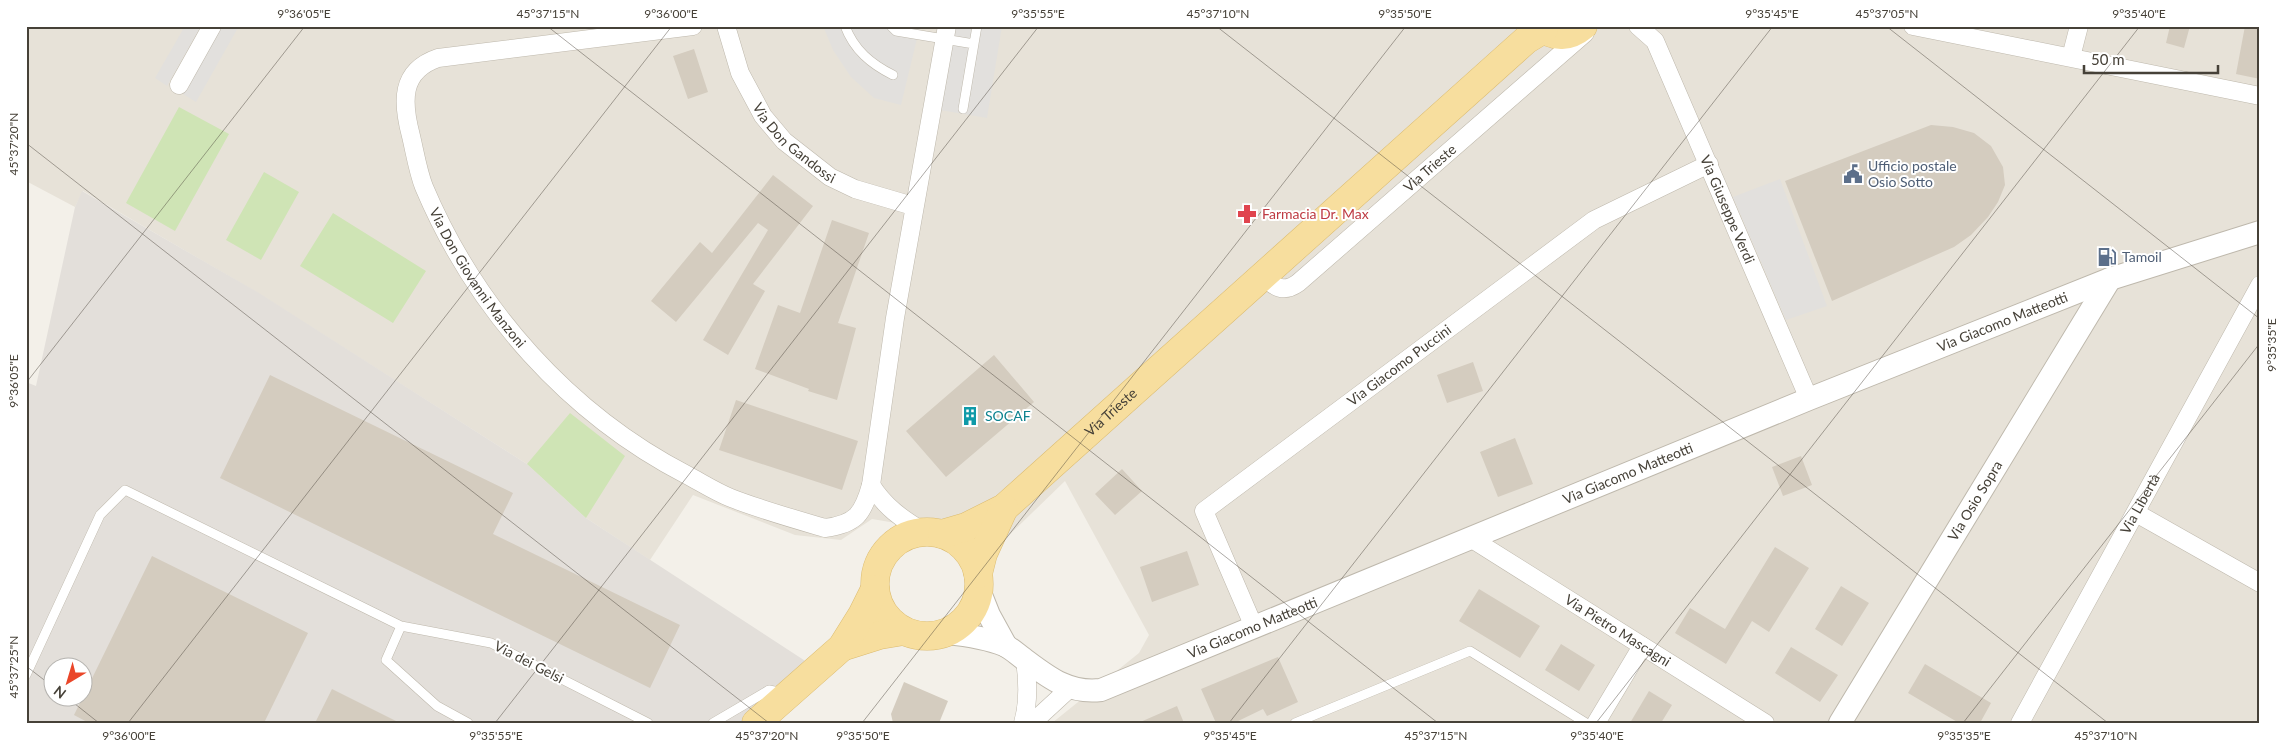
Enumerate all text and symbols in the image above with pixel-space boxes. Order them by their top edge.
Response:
text: 9°36'05"E [277,6,331,21]
text: 45°37'15"N [517,6,579,21]
text: 9°36'00"E [644,6,698,21]
text: 9°35'55"E [1011,6,1065,21]
text: 45°37'10"N [1187,6,1249,21]
text: 9°35'50"E [1378,6,1432,21]
text: 9°35'45"E [1745,6,1799,21]
text: 45°37'05"N [1856,6,1918,21]
text: 9°35'40"E [2112,6,2166,21]
scale bar [2084,42,2217,74]
text: 50 m [2091,50,2125,68]
street label: Via Don Gandossi [750,100,838,186]
text: 45°37'20"N [6,113,21,175]
street label: Via Trieste [1400,140,1459,195]
street label: Via Giuseppe Verdi [1697,152,1759,266]
place label: Ufficio postale Osio Sotto [1868,157,1957,190]
public building icon: Ufficio postale Osio Sotto [1842,163,1864,185]
pharmacy icon: Farmacia Dr. Max [1236,203,1258,225]
street label: Via Don Giovanni Manzoni [426,205,530,351]
place label: Farmacia Dr. Max [1262,205,1369,222]
fuel station icon: Tamoil [2096,246,2118,268]
place label: Tamoil [2122,248,2162,265]
street label: Via Giacomo Matteotti [1934,288,2070,355]
text: 9°35'35"E [2264,318,2279,372]
street label: Via Giacomo Puccini [1344,321,1454,409]
text: 9°36'05"E [6,354,21,408]
street label: Via Trieste [1081,384,1140,440]
building icon: SOCAF [959,405,981,427]
place label: SOCAF [985,407,1031,424]
street label: Via Giacomo Matteotti [1560,439,1695,507]
street label: Via Osio Sopra [1944,457,2006,544]
street label: Via Libertà [2116,470,2163,537]
street label: Via Pietro Mascagni [1562,590,1674,670]
street label: Via Giacomo Matteotti [1185,593,1320,662]
text: 45°37'25"N [6,636,21,698]
street label: Via dei Gelsi [492,637,567,686]
north arrow [42,656,92,706]
text: N [50,683,69,703]
text: 9°36'00"E [102,728,156,743]
text: 9°35'55"E [469,728,523,743]
text: 45°37'20"N [736,728,798,743]
text: 9°35'50"E [836,728,890,743]
text: 9°35'45"E [1203,728,1257,743]
text: 45°37'15"N [1405,728,1467,743]
text: 9°35'40"E [1570,728,1624,743]
text: 9°35'35"E [1937,728,1991,743]
text: 45°37'10"N [2075,728,2137,743]

